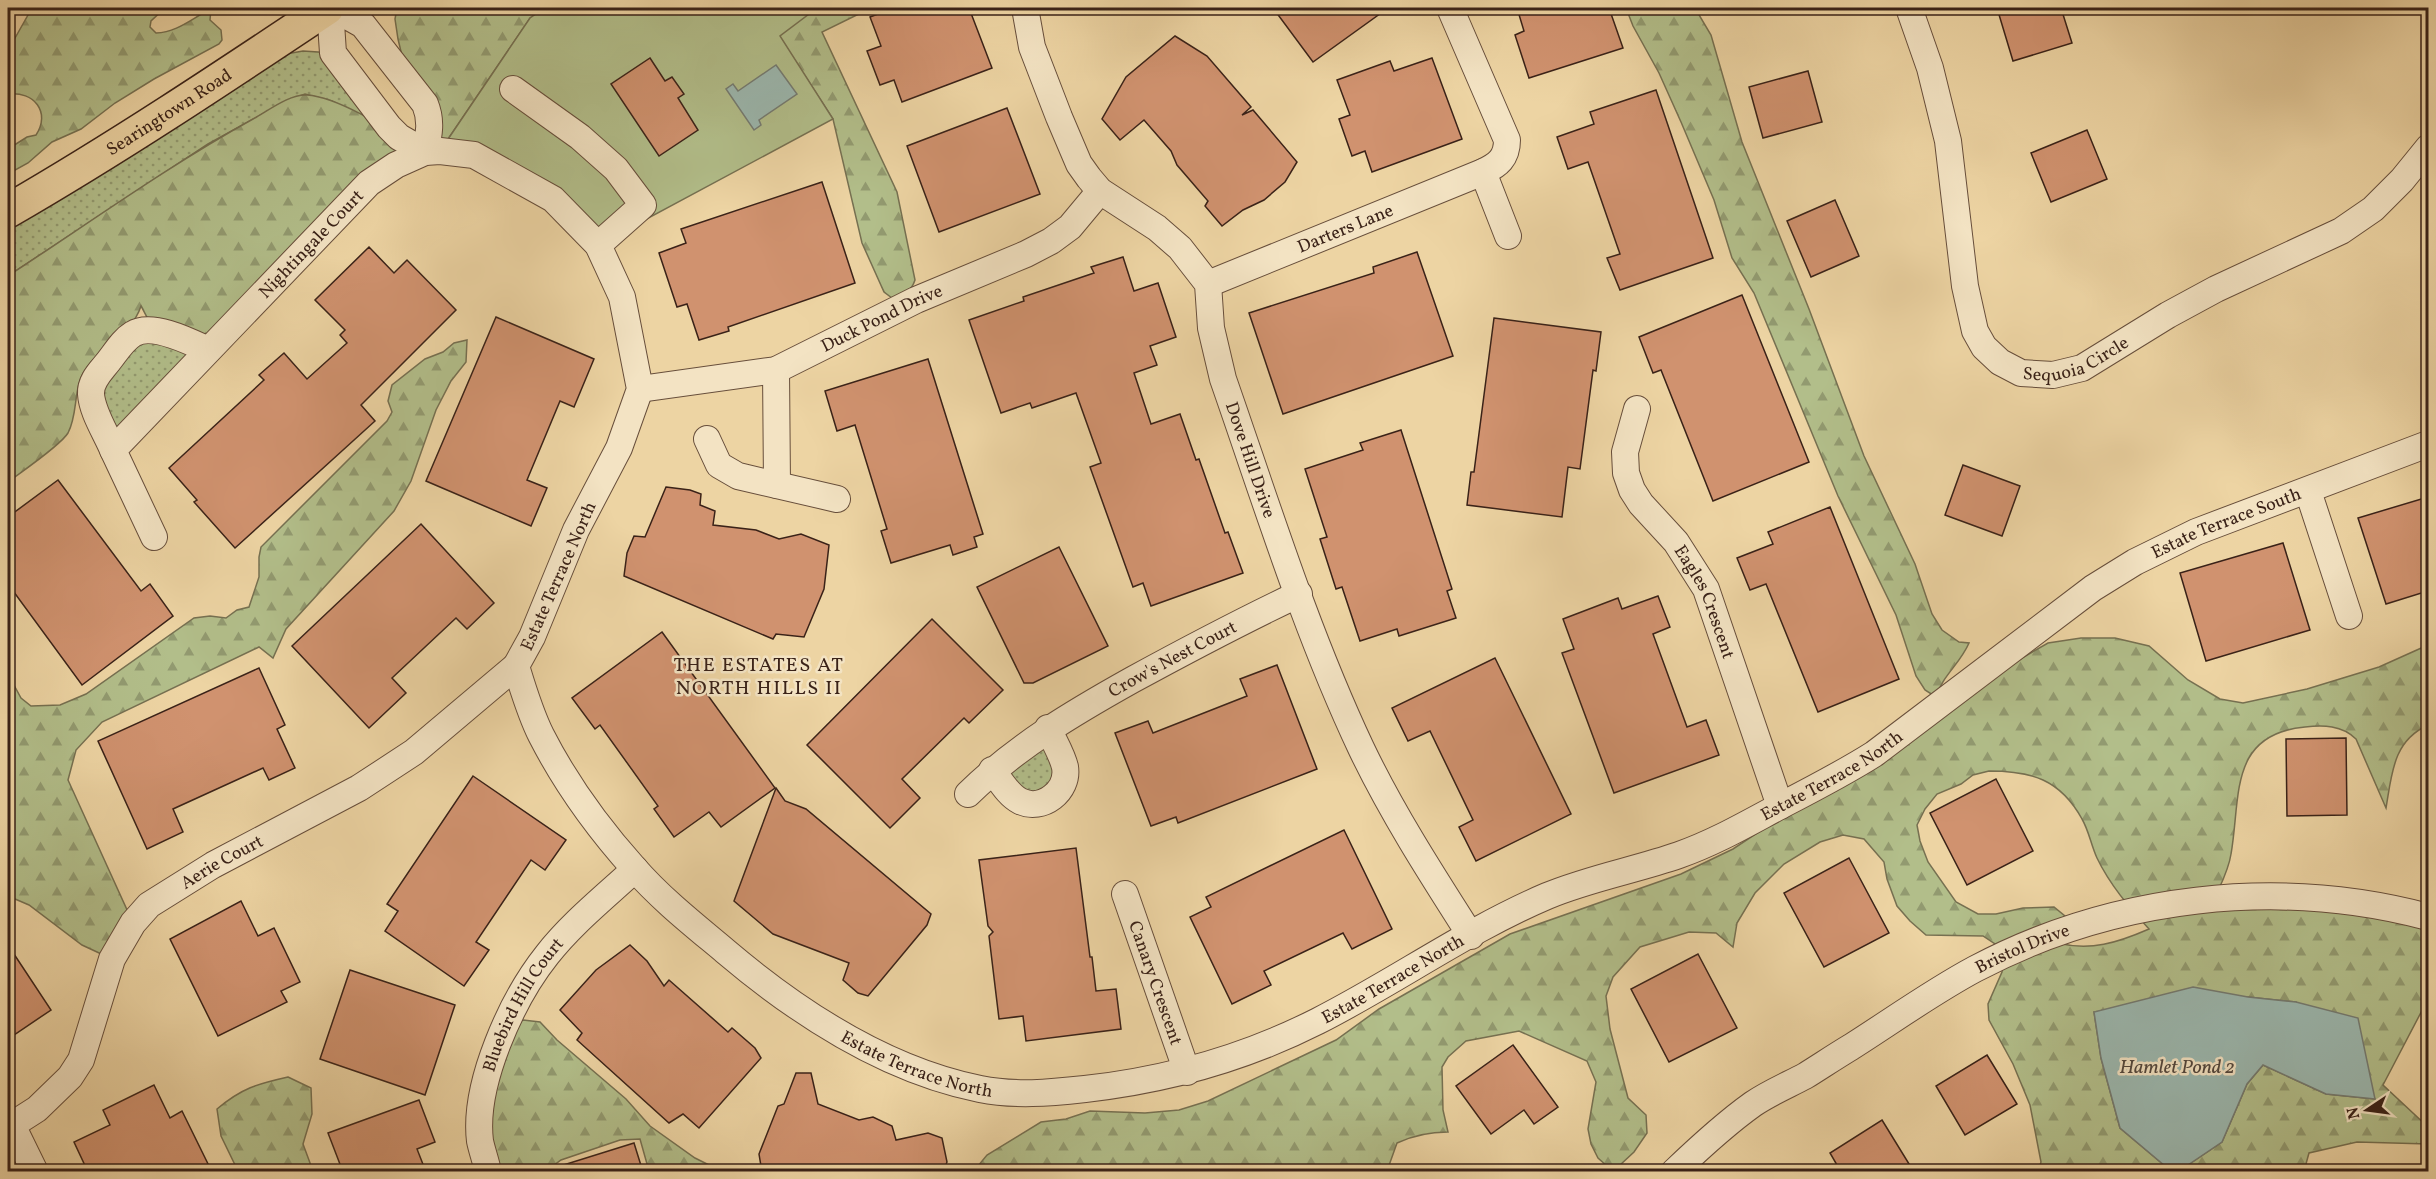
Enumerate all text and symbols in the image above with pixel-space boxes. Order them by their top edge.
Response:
street label: Searingtown Road [102,63,237,163]
street label: Nightingale Court [254,185,370,305]
street label: Darters Lane [1294,199,1397,260]
street label: Duck Pond Drive [817,279,947,360]
street label: Sequoia Circle [2022,331,2134,389]
street label: Dove Hill Drive [1218,399,1281,522]
street label: Estate Terrace South [2147,482,2305,566]
street label: Estate Terrace North [515,498,604,655]
street label: Eagles Crescent [1667,541,1740,663]
street label: Crow's Nest Court [1104,616,1242,705]
district label: THE ESTATES AT NORTH HILLS II [673,652,845,703]
street label: Estate Terrace North [1757,725,1909,828]
street label: Aerie Court [176,830,268,896]
street label: Canary Crescent [1121,918,1188,1049]
street label: Bristol Drive [1971,919,2073,981]
street label: Estate Terrace North [1318,929,1470,1031]
street label: Bluebird Hill Court [478,933,570,1075]
street label: Estate Terrace North [836,1025,995,1105]
water label: Hamlet Pond 2 [2119,1054,2235,1082]
north arrow [2337,1080,2397,1140]
text: N [2342,1104,2366,1121]

